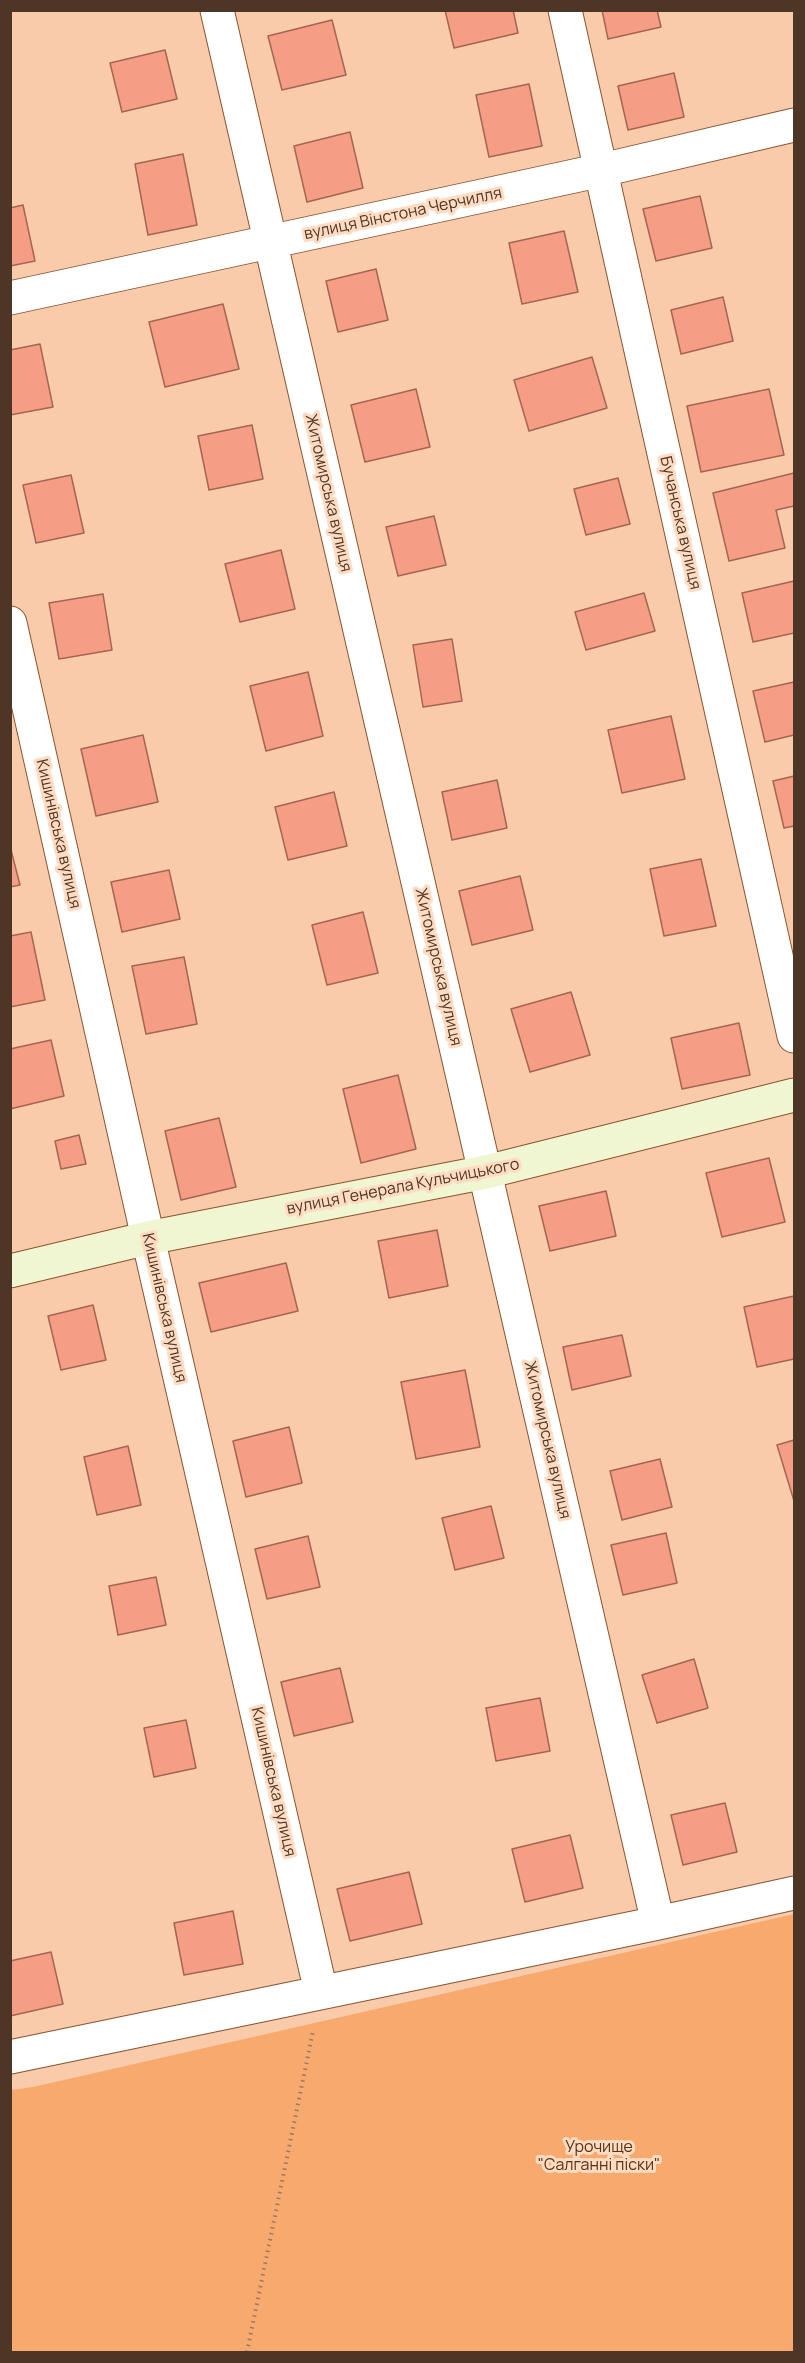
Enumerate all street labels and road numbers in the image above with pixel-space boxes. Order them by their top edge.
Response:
street label: вулиця Вінстона Черчилля [302,184,504,244]
street label: Житомирська вулиця [300,412,356,574]
street label: Бучанська вулиця [655,454,705,592]
street label: Кишинівська вулиця [31,757,85,911]
street label: Житомирська вулиця [410,886,466,1048]
street label: вулиця Генерала Кульчицького [285,1155,521,1219]
street label: Кишинівська вулиця [137,1231,191,1385]
street label: Житомирська вулиця [519,1359,575,1521]
street label: Кишинівська вулиця [246,1705,300,1859]

